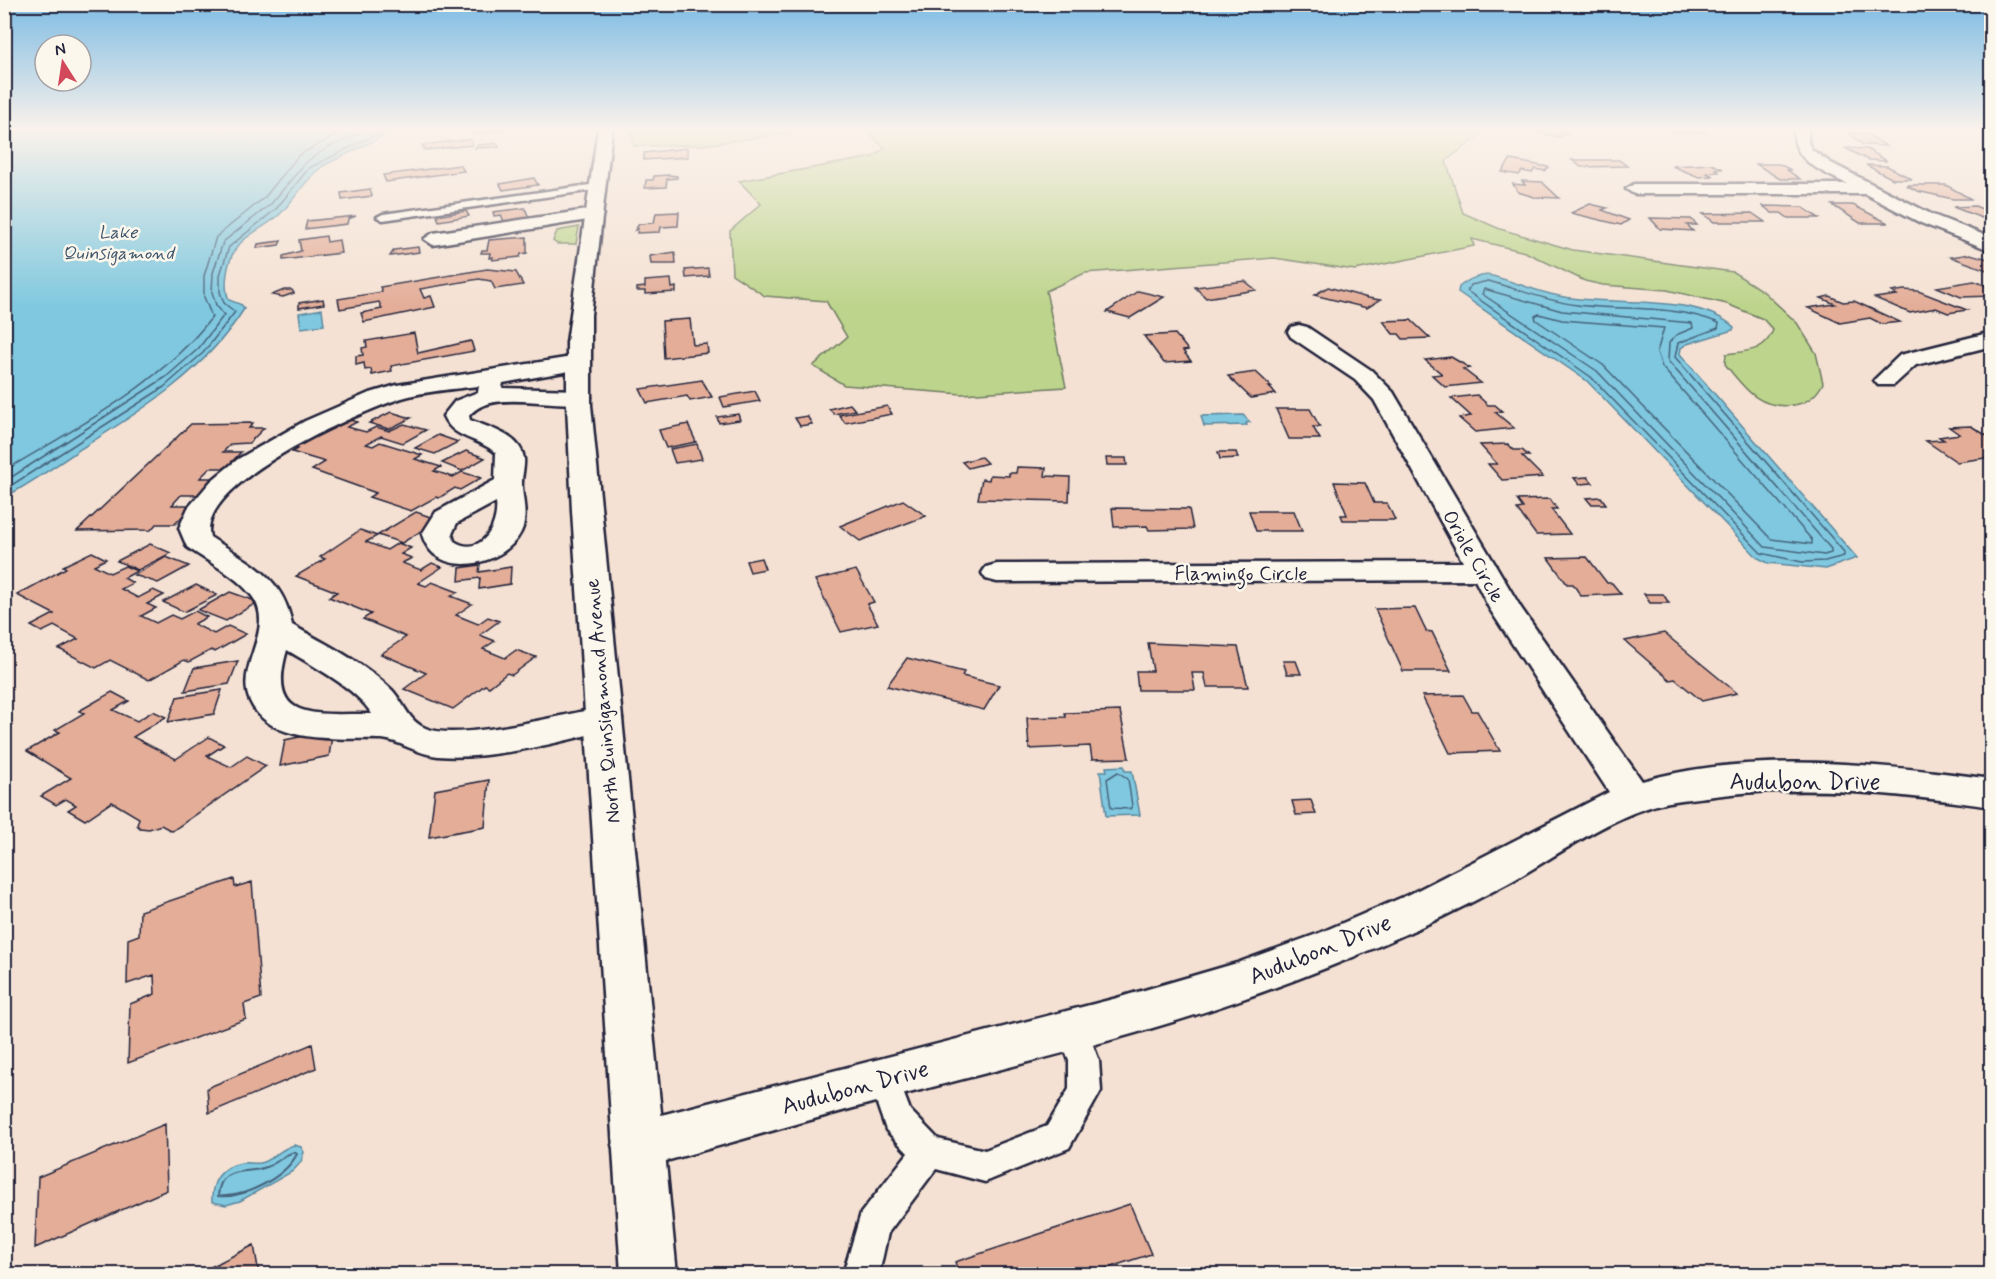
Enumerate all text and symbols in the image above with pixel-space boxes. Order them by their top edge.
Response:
north arrow [33,33,93,93]
text: N [53,38,68,61]
water label: Lake Quinsigamond [62,221,176,266]
street label: Oriole Circle [1435,505,1510,608]
street label: Flamingo Circle [1174,561,1308,590]
street label: North Quinsigamond Avenue [579,577,628,824]
street label: Audubon Drive [1729,767,1881,798]
street label: Audubon Drive [1245,908,1396,993]
street label: Audubon Drive [778,1054,932,1123]

